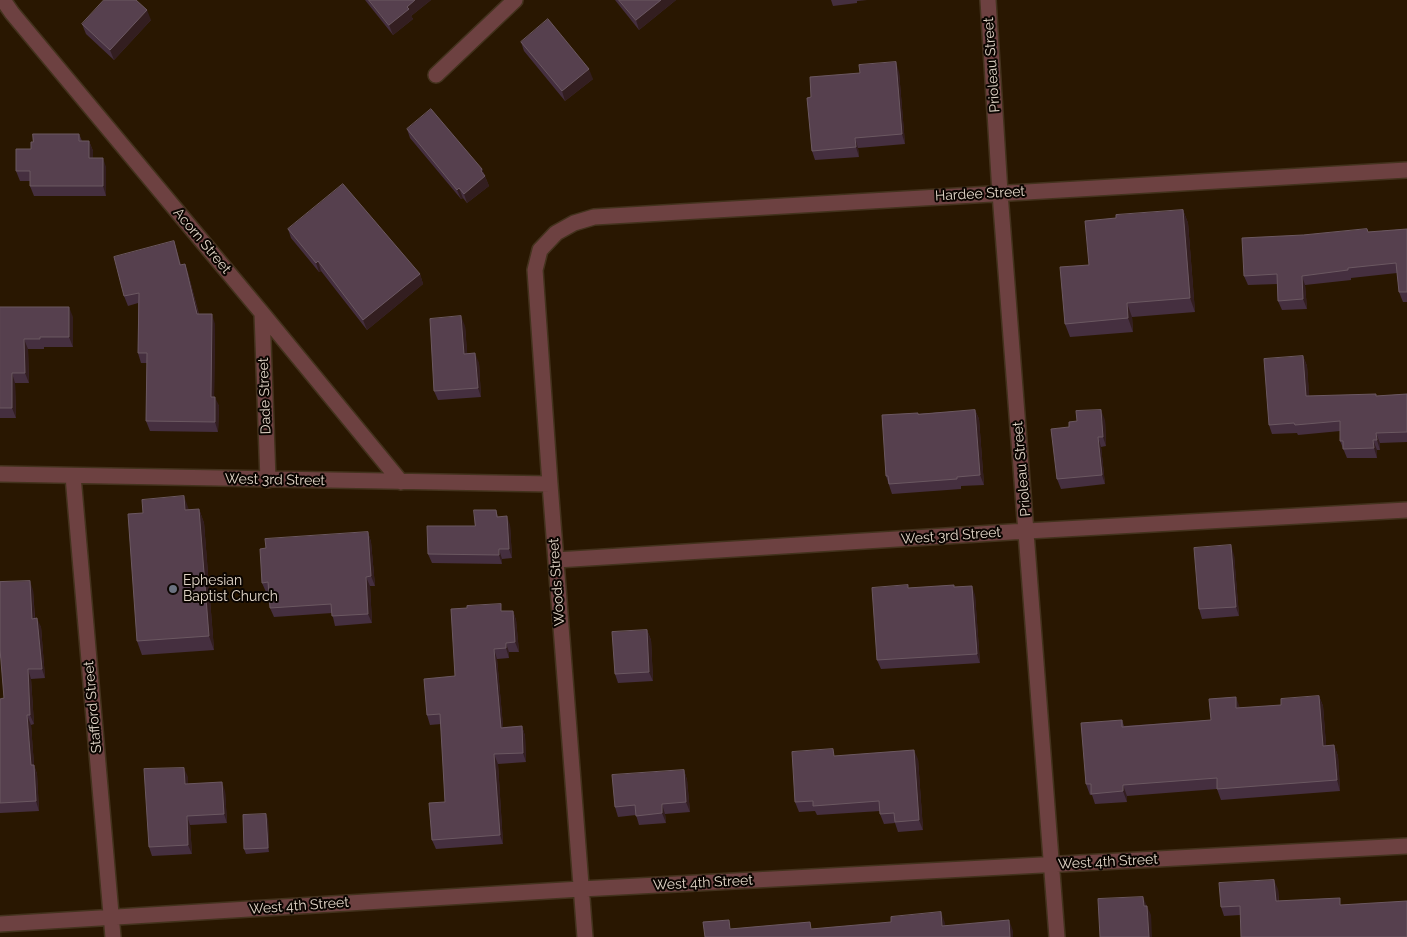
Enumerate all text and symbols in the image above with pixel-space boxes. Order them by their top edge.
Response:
street label: Prioleau Street [980,17,1004,113]
street label: Hardee Street [935,183,1025,205]
street label: Acorn Street [170,205,234,277]
street label: Dade Street [255,357,275,435]
street label: Prioleau Street [1009,421,1035,517]
street label: West 3rd Street [225,471,325,489]
street label: West 3rd Street [900,524,1002,548]
street label: Woods Street [546,537,568,627]
place label: Ephesian Baptist Church [183,573,278,606]
marker: Ephesian Baptist Church [167,583,179,595]
street label: Stafford Street [81,660,105,754]
street label: West 4th Street [1058,851,1158,873]
street label: West 4th Street [653,872,753,894]
street label: West 4th Street [249,894,349,918]

